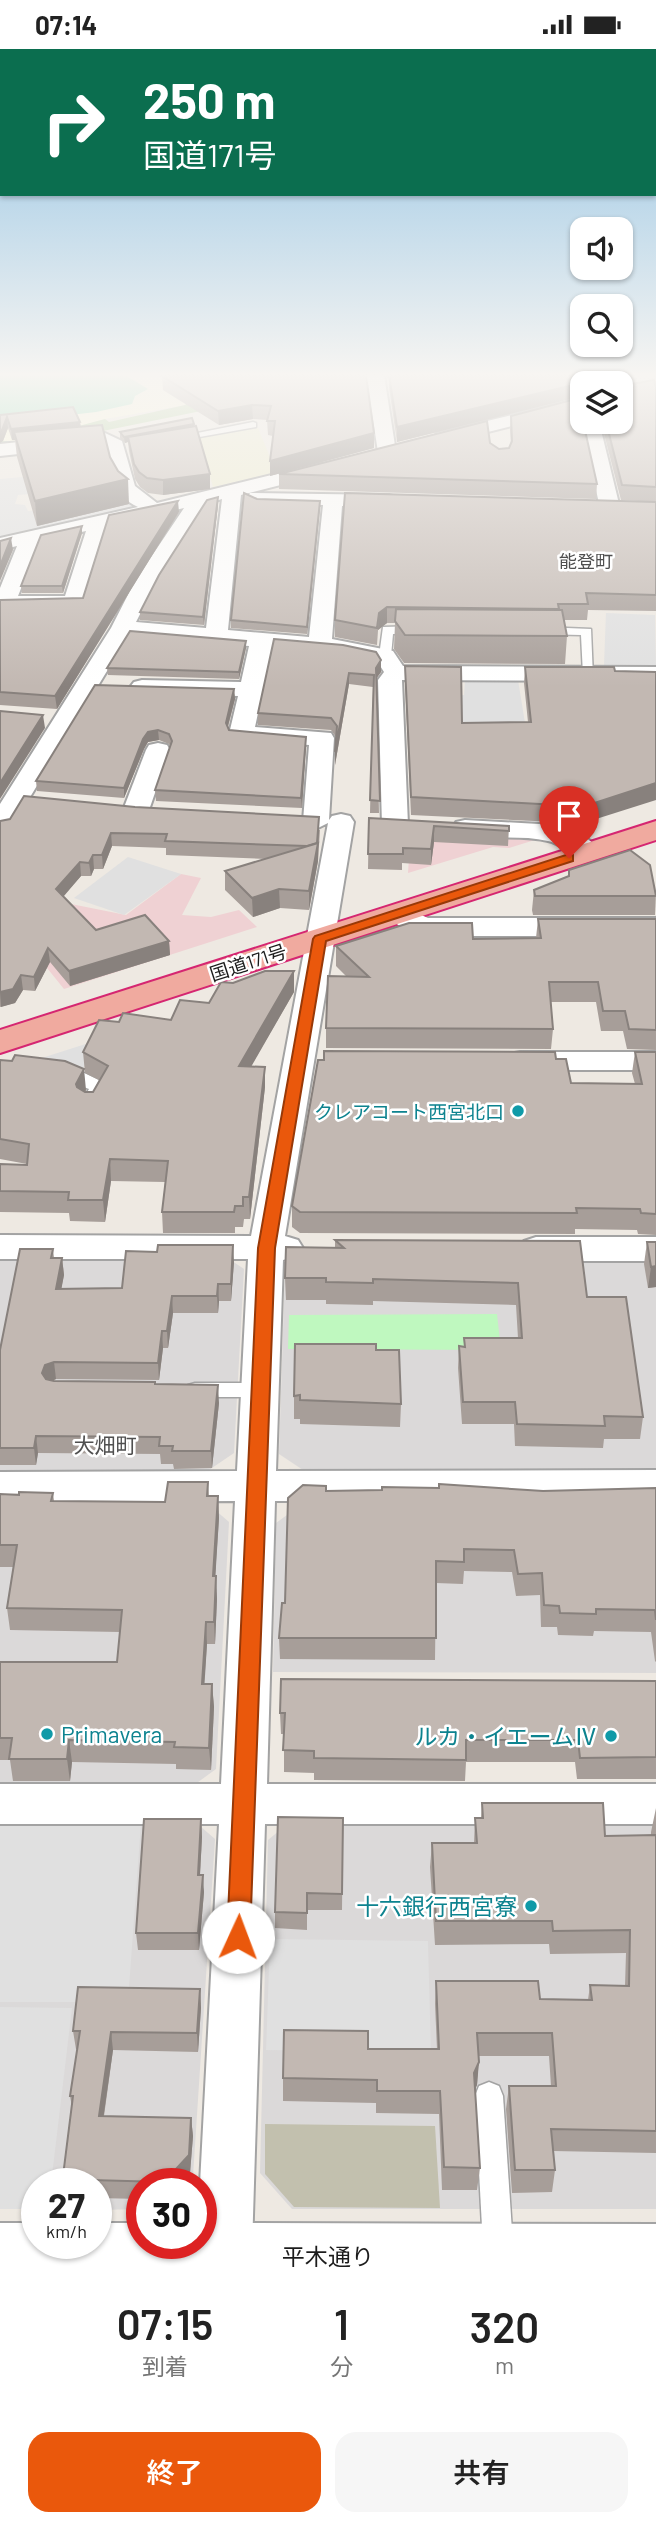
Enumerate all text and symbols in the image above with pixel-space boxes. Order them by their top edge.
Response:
text: 07:14 [35,9,97,40]
text: 250 m [143,70,276,129]
icon: right [28,77,119,168]
text: 国道171号 [143,135,277,173]
map controls [570,217,633,434]
button: sound [570,217,633,280]
button: search [570,294,633,357]
button: layers [570,371,633,434]
district label: 能登町 [559,550,613,572]
pin [539,786,599,858]
icon: arrive [550,797,588,835]
street label: 国道171号 [207,939,289,985]
place label: クレアコート西宮北口 [314,1100,504,1123]
marker: クレアコート西宮北口 [510,1103,526,1119]
district label: 大畑町 [74,1432,137,1457]
place label: Primavera [61,1720,162,1748]
place label: ルカ・イエームⅣ [415,1722,597,1750]
marker: Primavera [39,1726,55,1742]
marker: ルカ・イエームⅣ [603,1728,619,1744]
place label: 十六銀行西宮寮 [356,1892,517,1920]
marker: 十六銀行西宮寮 [523,1898,539,1914]
position arrow [201,1900,275,1974]
speed limit sign: 30 [126,2168,217,2259]
text: 27 [48,2183,85,2225]
text: km/h [46,2220,87,2242]
street label: 平木通り [282,2242,374,2270]
text: 07:15 [117,2298,213,2348]
text: 1 [334,2298,349,2348]
text: 320 [470,2301,539,2351]
text: m [495,2351,514,2379]
text: 到着 [142,2352,188,2380]
text: 分 [330,2352,353,2380]
button: 終了 [28,2432,321,2512]
button: 共有 [335,2432,628,2512]

